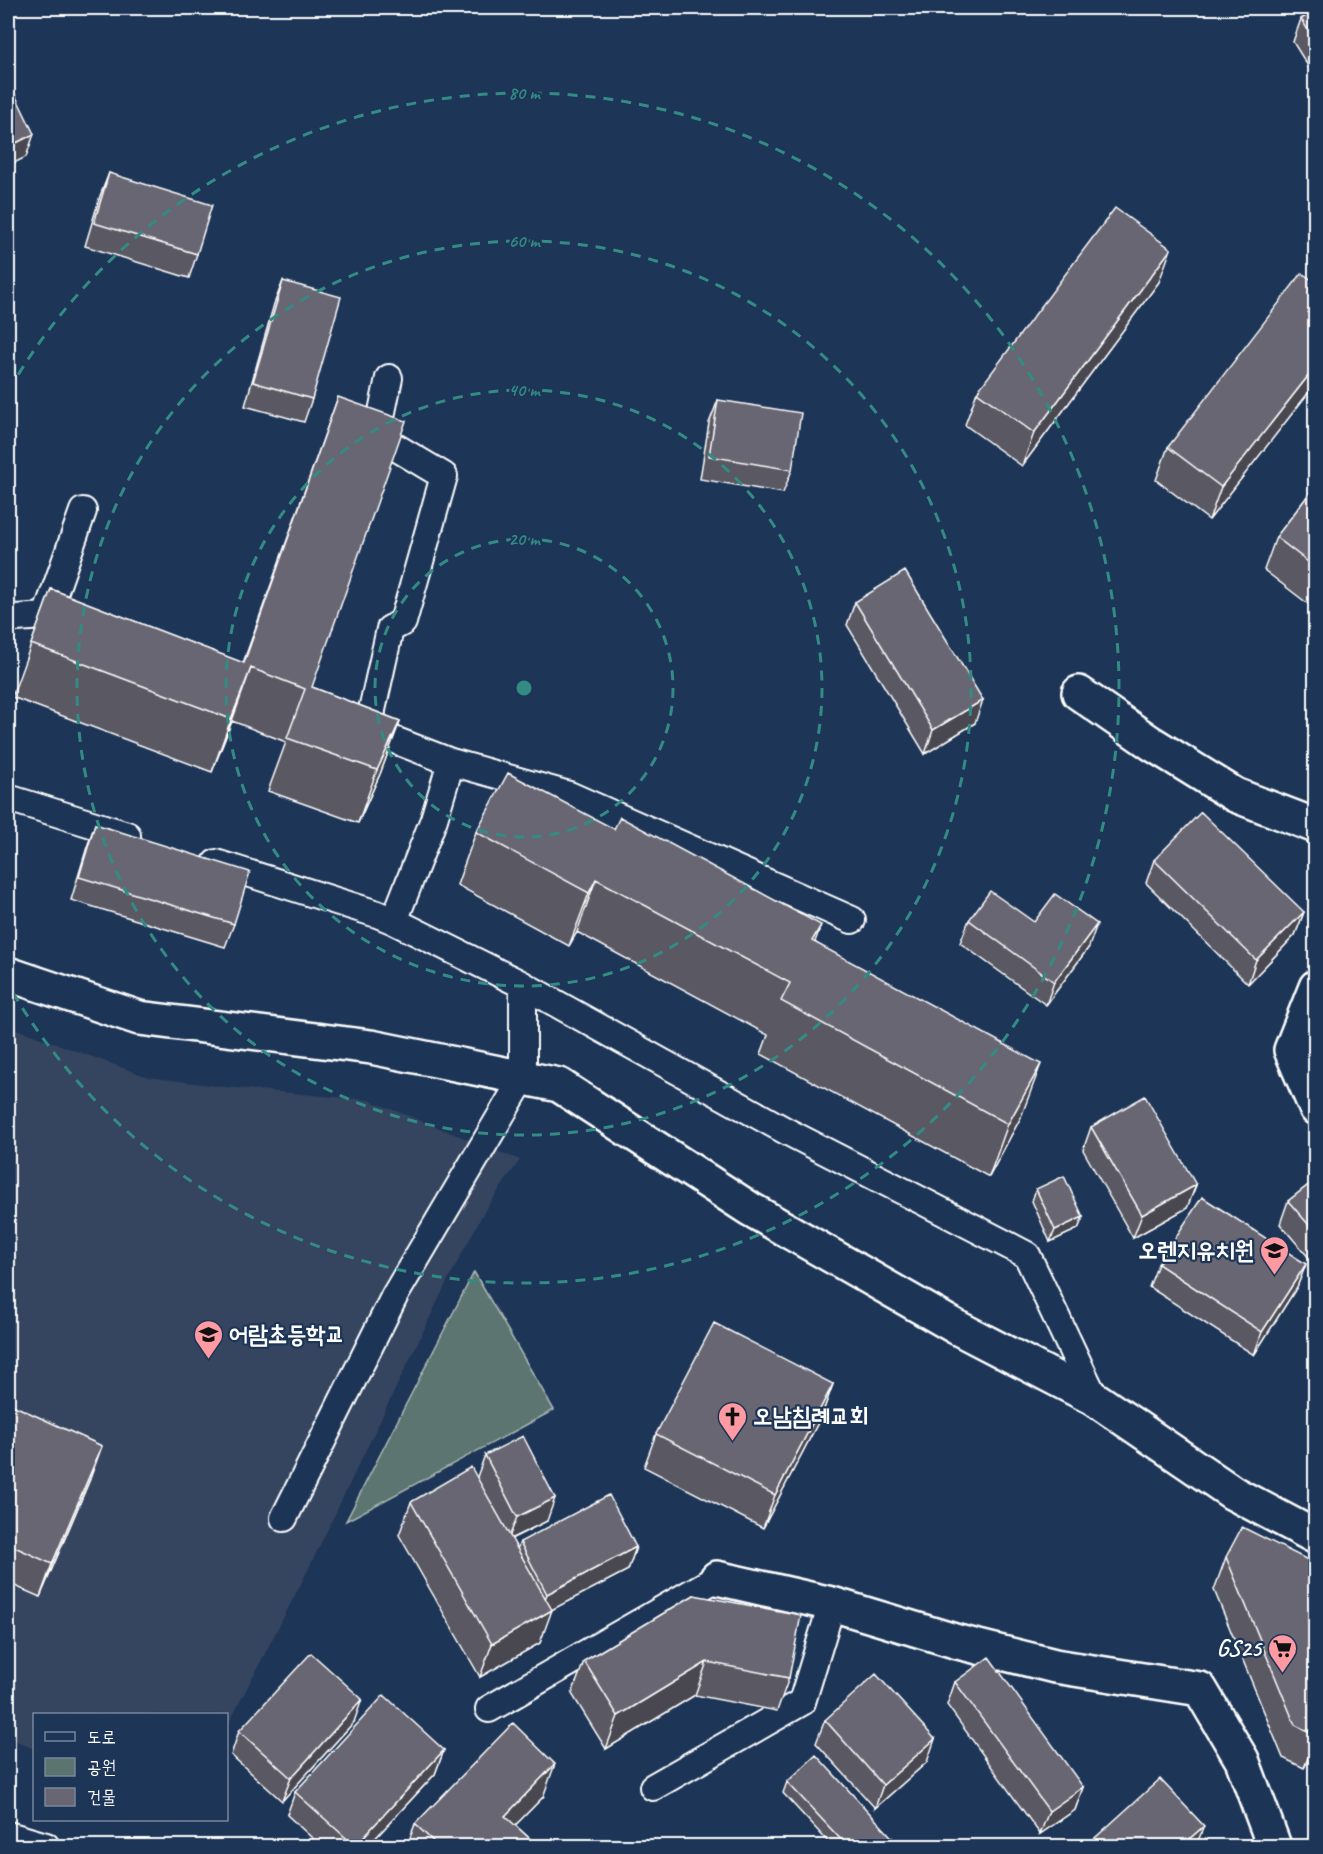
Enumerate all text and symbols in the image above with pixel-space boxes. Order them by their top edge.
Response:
text: 80 m [509,82,541,104]
text: 60 m [508,230,541,252]
text: 40 m [509,379,541,401]
text: 20 m [509,528,541,550]
centre of rings [514,678,534,698]
school or university icon: 오렌지유치원 [1259,1234,1291,1276]
place label: 오렌지유치원 [1138,1235,1254,1265]
school or university icon: 어람초등학교 [192,1318,224,1360]
place label: 어람초등학교 [229,1319,345,1349]
church icon: 오남침례교회 [716,1400,748,1442]
place label: 오남침례교회 [753,1401,869,1431]
supermarket icon: GS25 [1266,1632,1298,1674]
place label: GS25 [1217,1633,1264,1663]
legend [33,1713,228,1821]
text: 도로 [87,1726,116,1748]
text: 공원 [87,1756,116,1778]
text: 건물 [87,1786,116,1808]

